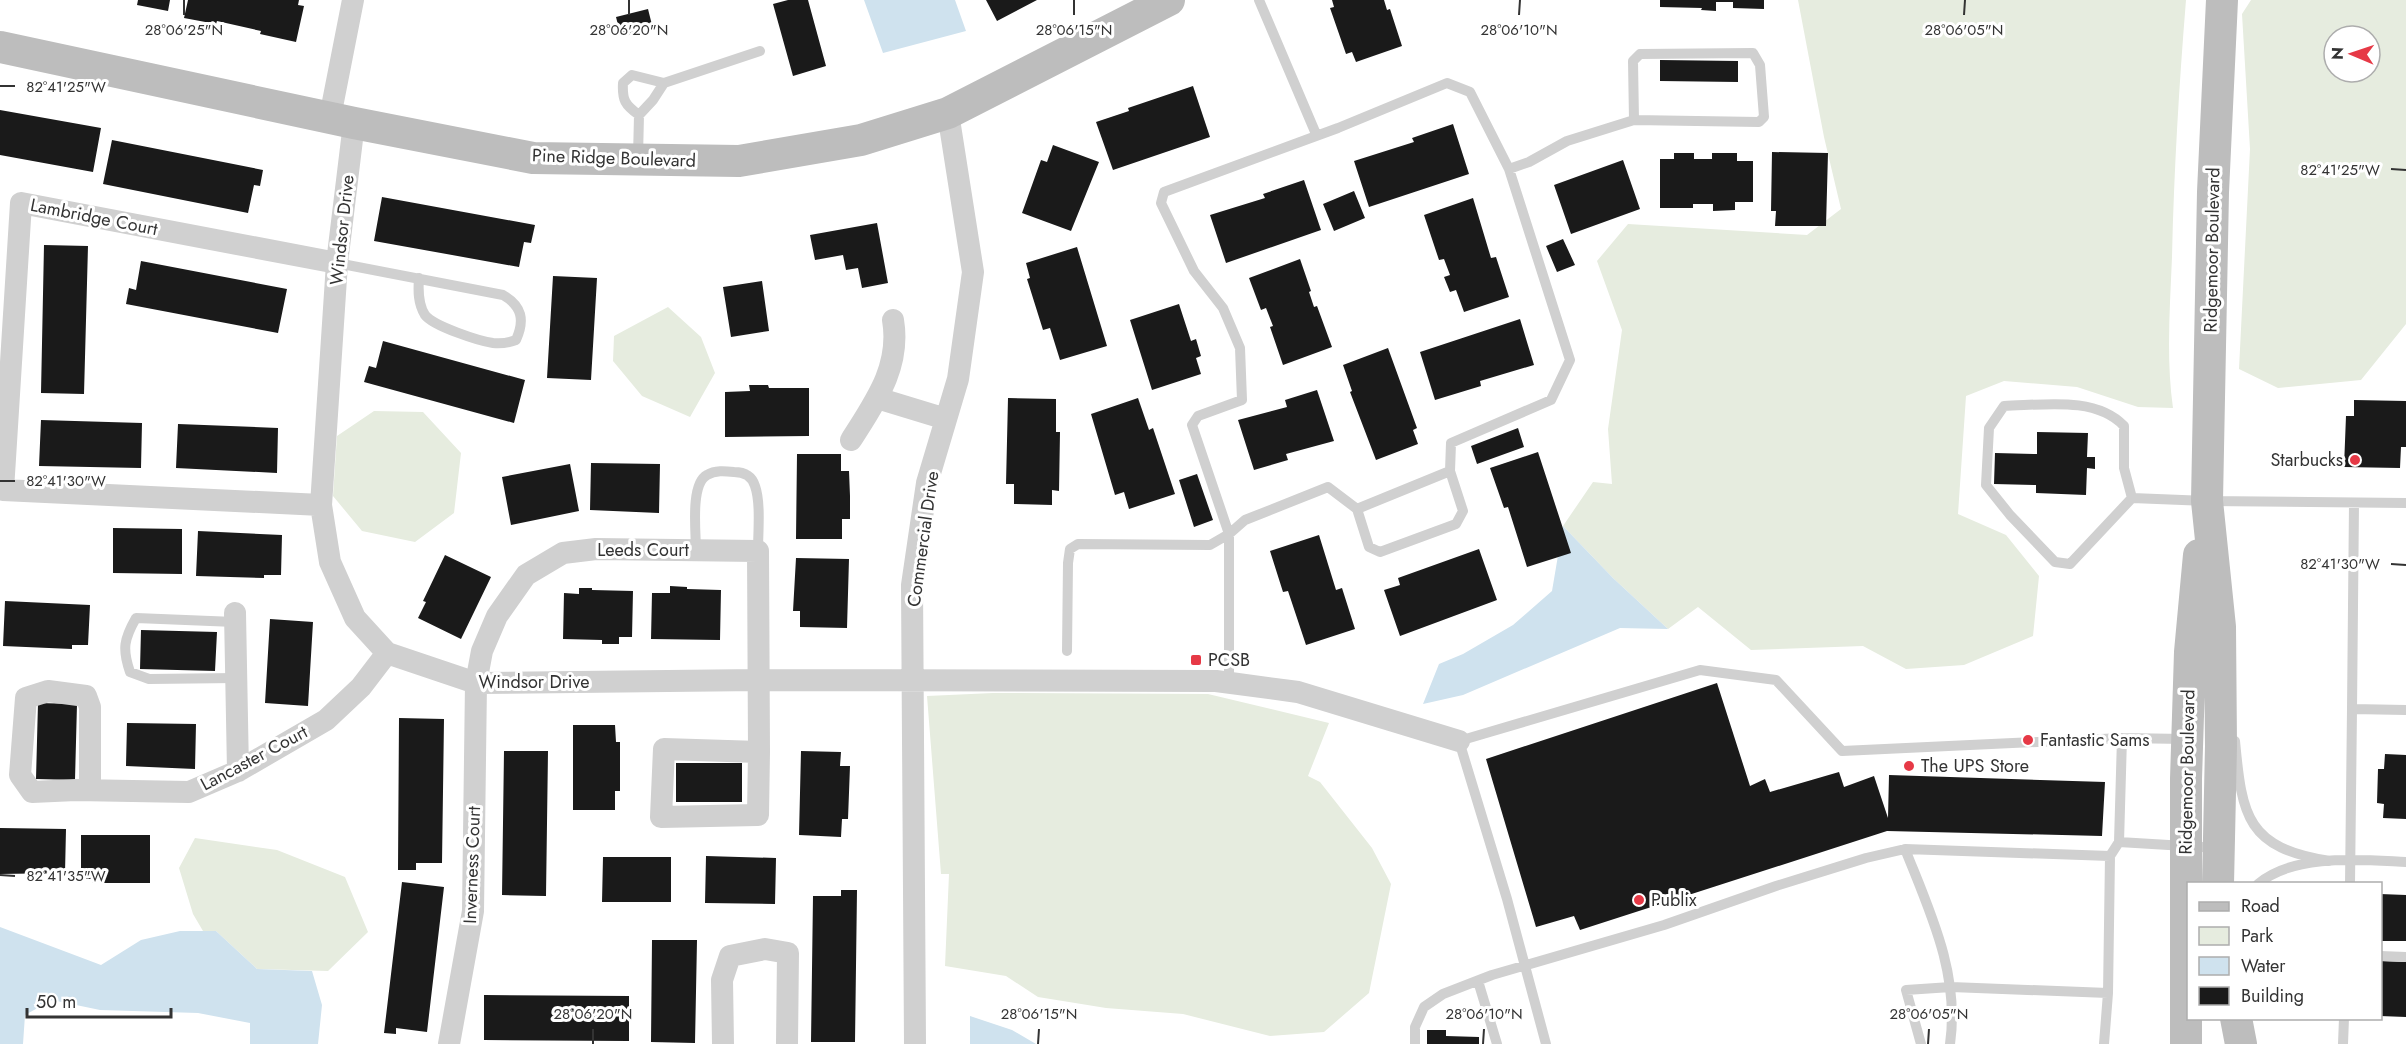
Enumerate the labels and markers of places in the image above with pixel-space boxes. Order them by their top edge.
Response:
place label: Starbucks [2270,447,2343,473]
marker: Starbucks [2348,453,2362,467]
place label: PCSB [1208,647,1250,673]
marker: PCSB [1189,653,1203,667]
place label: Fantastic Sams [2040,727,2150,753]
marker: Fantastic Sams [2021,733,2035,747]
place label: The UPS Store [1921,753,2029,779]
marker: The UPS Store [1902,759,1916,773]
place label: Publix [1651,887,1697,913]
marker: Publix [1632,893,1646,907]

